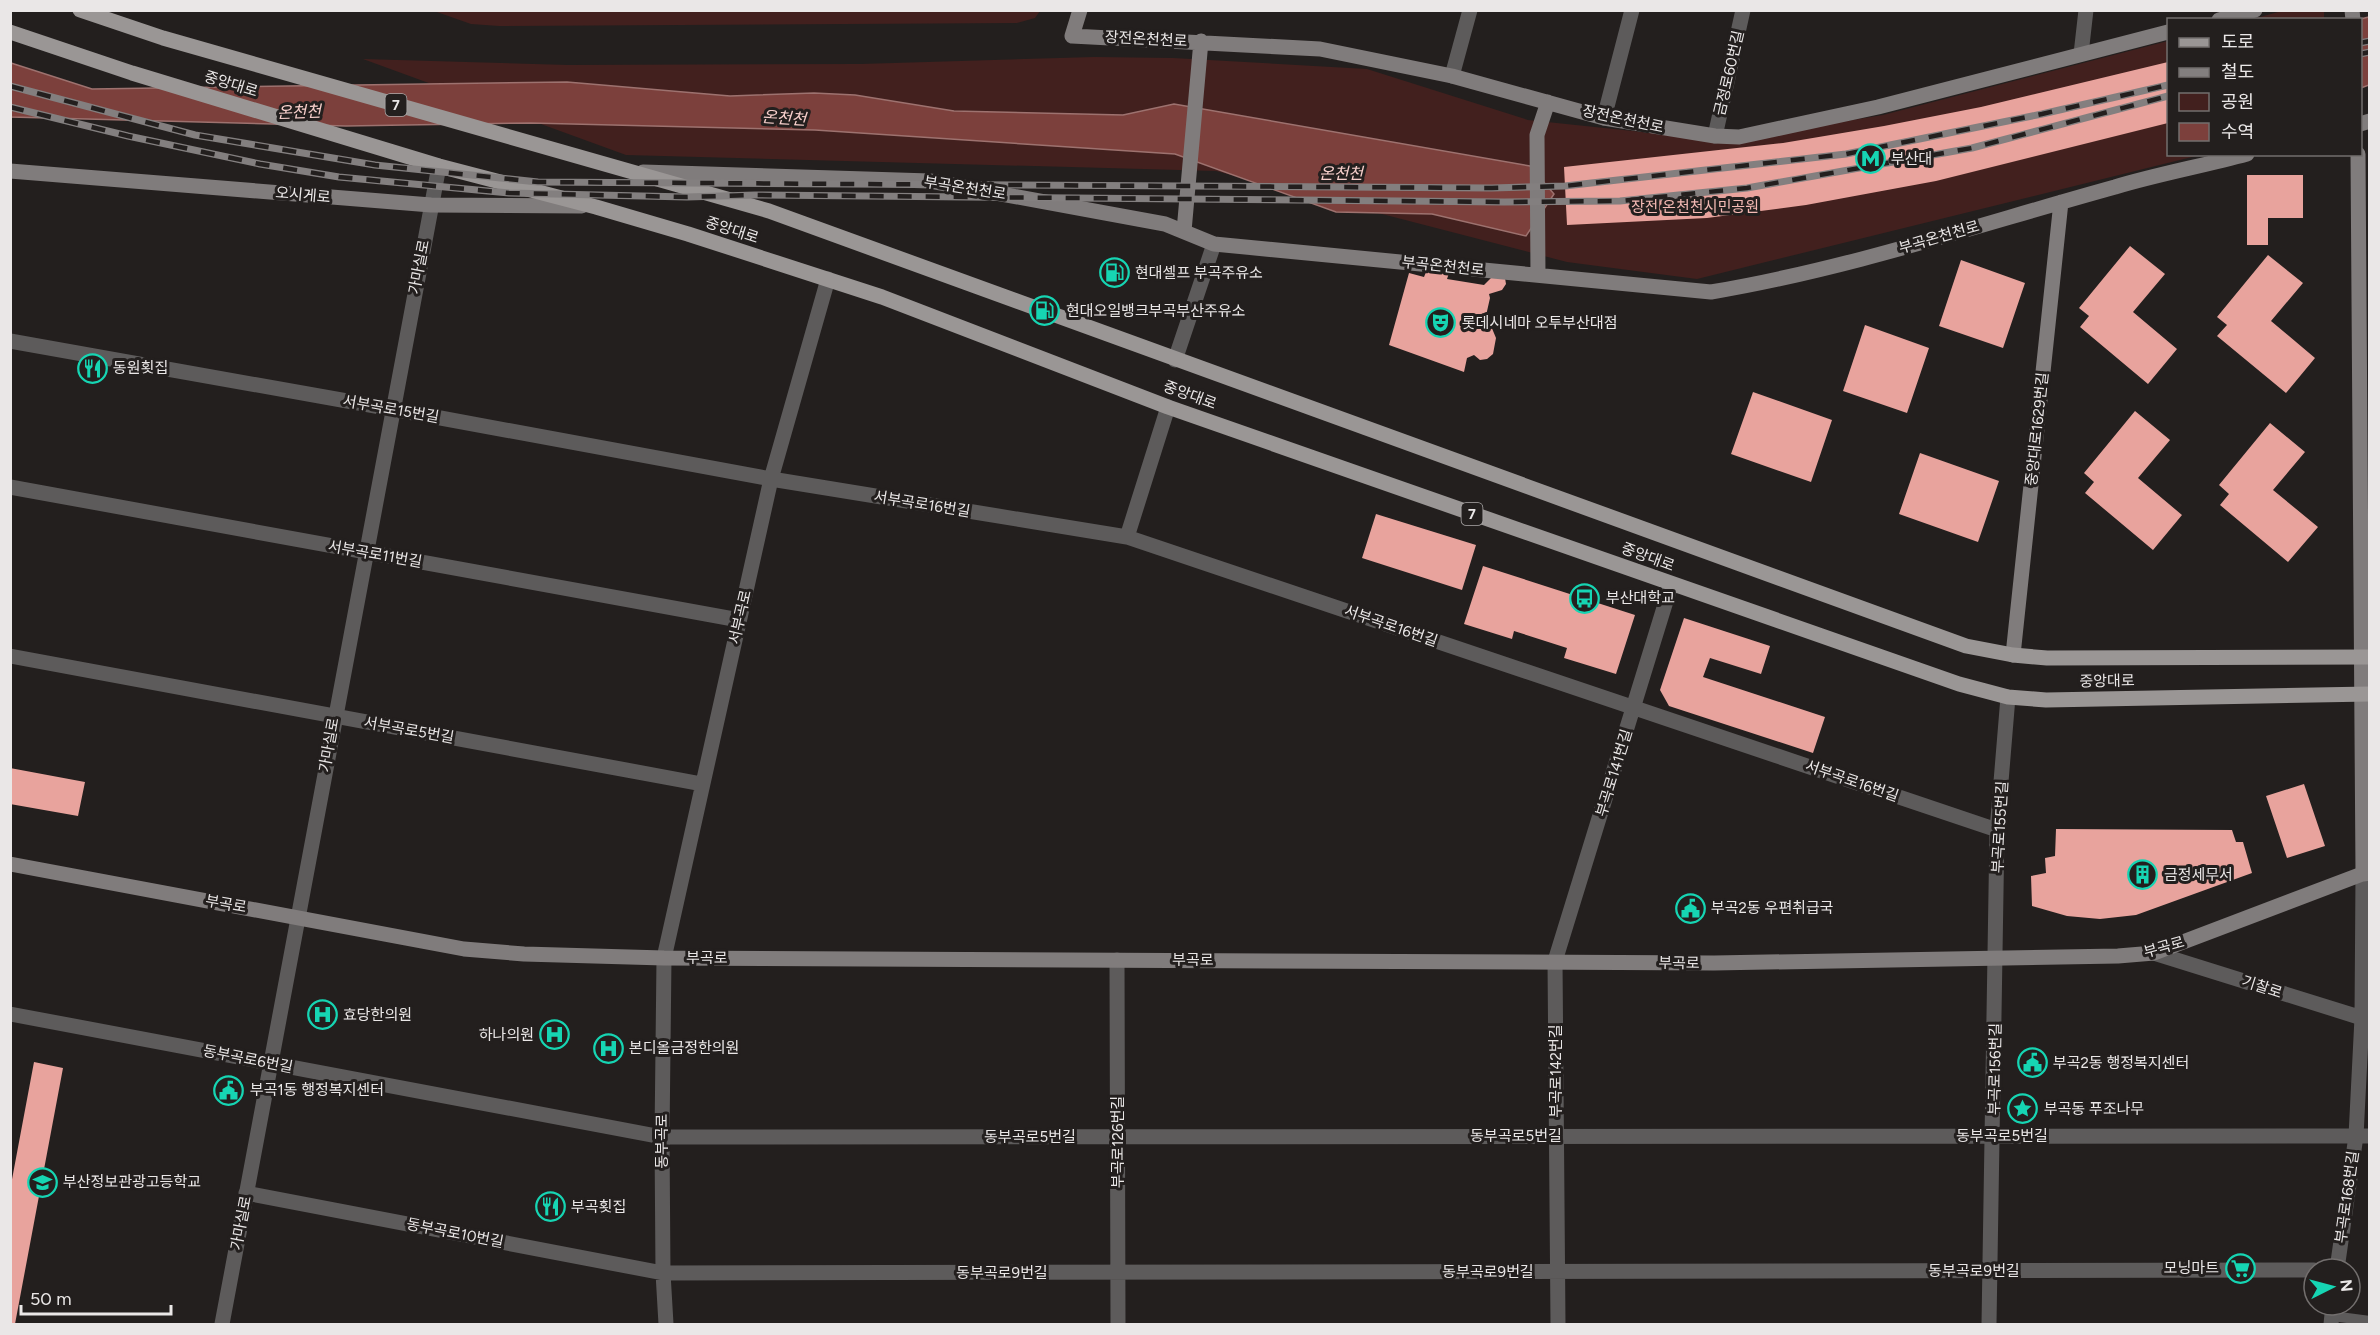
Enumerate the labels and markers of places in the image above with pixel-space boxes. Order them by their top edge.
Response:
metro station icon: 부산대 [1854,143,1886,175]
place label: 부산대 [1891,150,1932,168]
fuel station icon: 현대셀프 부곡주유소 [1098,257,1130,289]
place label: 현대셀프 부곡주유소 [1135,264,1263,282]
fuel station icon: 현대오일뱅크부곡부산주유소 [1029,295,1061,327]
place label: 현대오일뱅크부곡부산주유소 [1066,302,1246,320]
theatre icon: 롯데시네마 오투부산대점 [1425,307,1457,339]
place label: 롯데시네마 오투부산대점 [1462,314,1618,332]
restaurant icon: 동원횟집 [76,352,108,384]
place label: 동원횟집 [113,359,168,377]
bus stop icon: 부산대학교 [1569,582,1601,614]
place label: 부산대학교 [1606,589,1675,607]
building icon: 금정세무서 [2127,859,2159,891]
place label: 금정세무서 [2164,866,2233,884]
public building icon: 부곡2동 우편취급국 [1674,892,1706,924]
place label: 부곡2동 우편취급국 [1711,899,1834,917]
hospital icon: 효당한의원 [306,999,338,1031]
place label: 효당한의원 [343,1006,412,1024]
hospital icon: 하나의원 [539,1019,571,1051]
place label: 하나의원 [479,1026,534,1044]
hospital icon: 본디올금정한의원 [592,1032,624,1064]
place label: 본디올금정한의원 [629,1039,739,1057]
public building icon: 부곡2동 행정복지센터 [2016,1047,2048,1079]
place label: 부곡2동 행정복지센터 [2053,1054,2189,1072]
public building icon: 부곡1동 행정복지센터 [213,1074,245,1106]
place label: 부곡1동 행정복지센터 [250,1081,384,1099]
place icon: 부곡동 푸조나무 [2007,1093,2039,1125]
place label: 부곡동 푸조나무 [2044,1100,2144,1118]
school or university icon: 부산정보관광고등학교 [26,1166,58,1198]
place label: 부산정보관광고등학교 [63,1173,201,1191]
restaurant icon: 부곡횟집 [534,1191,566,1223]
place label: 부곡횟집 [571,1198,626,1216]
supermarket icon: 모닝마트 [2224,1252,2256,1284]
place label: 모닝마트 [2164,1259,2219,1277]

